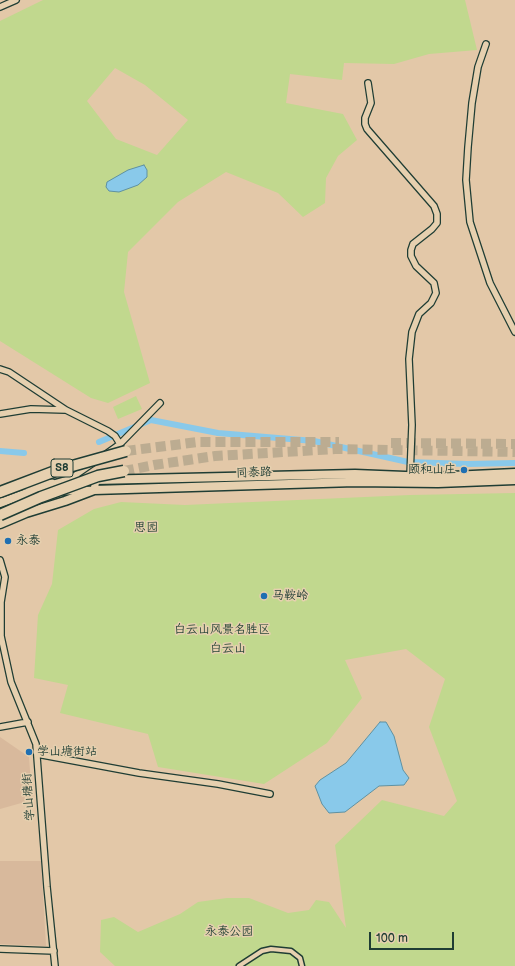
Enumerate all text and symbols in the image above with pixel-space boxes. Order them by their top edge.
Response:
road number: S8 [51,459,73,477]
place label: 颐和山庄 [408,463,456,477]
street label: 同泰路 [236,465,272,481]
marker: 颐和山庄 [459,465,469,475]
park label: 思园 [134,521,158,535]
place label: 永泰 [16,534,40,548]
marker: 永泰 [3,536,13,546]
place label: 马鞍岭 [272,589,308,603]
marker: 马鞍岭 [259,591,269,601]
park label: 白云山风景名胜区 [174,623,270,637]
park label: 白云山 [210,642,246,656]
place label: 学山塘街站 [37,745,97,759]
marker: 学山塘街站 [24,747,34,757]
street label: 学山塘街 [20,773,38,821]
scale bar [371,924,456,950]
park label: 永泰公园 [205,925,253,939]
text: 100 m [376,931,408,946]

